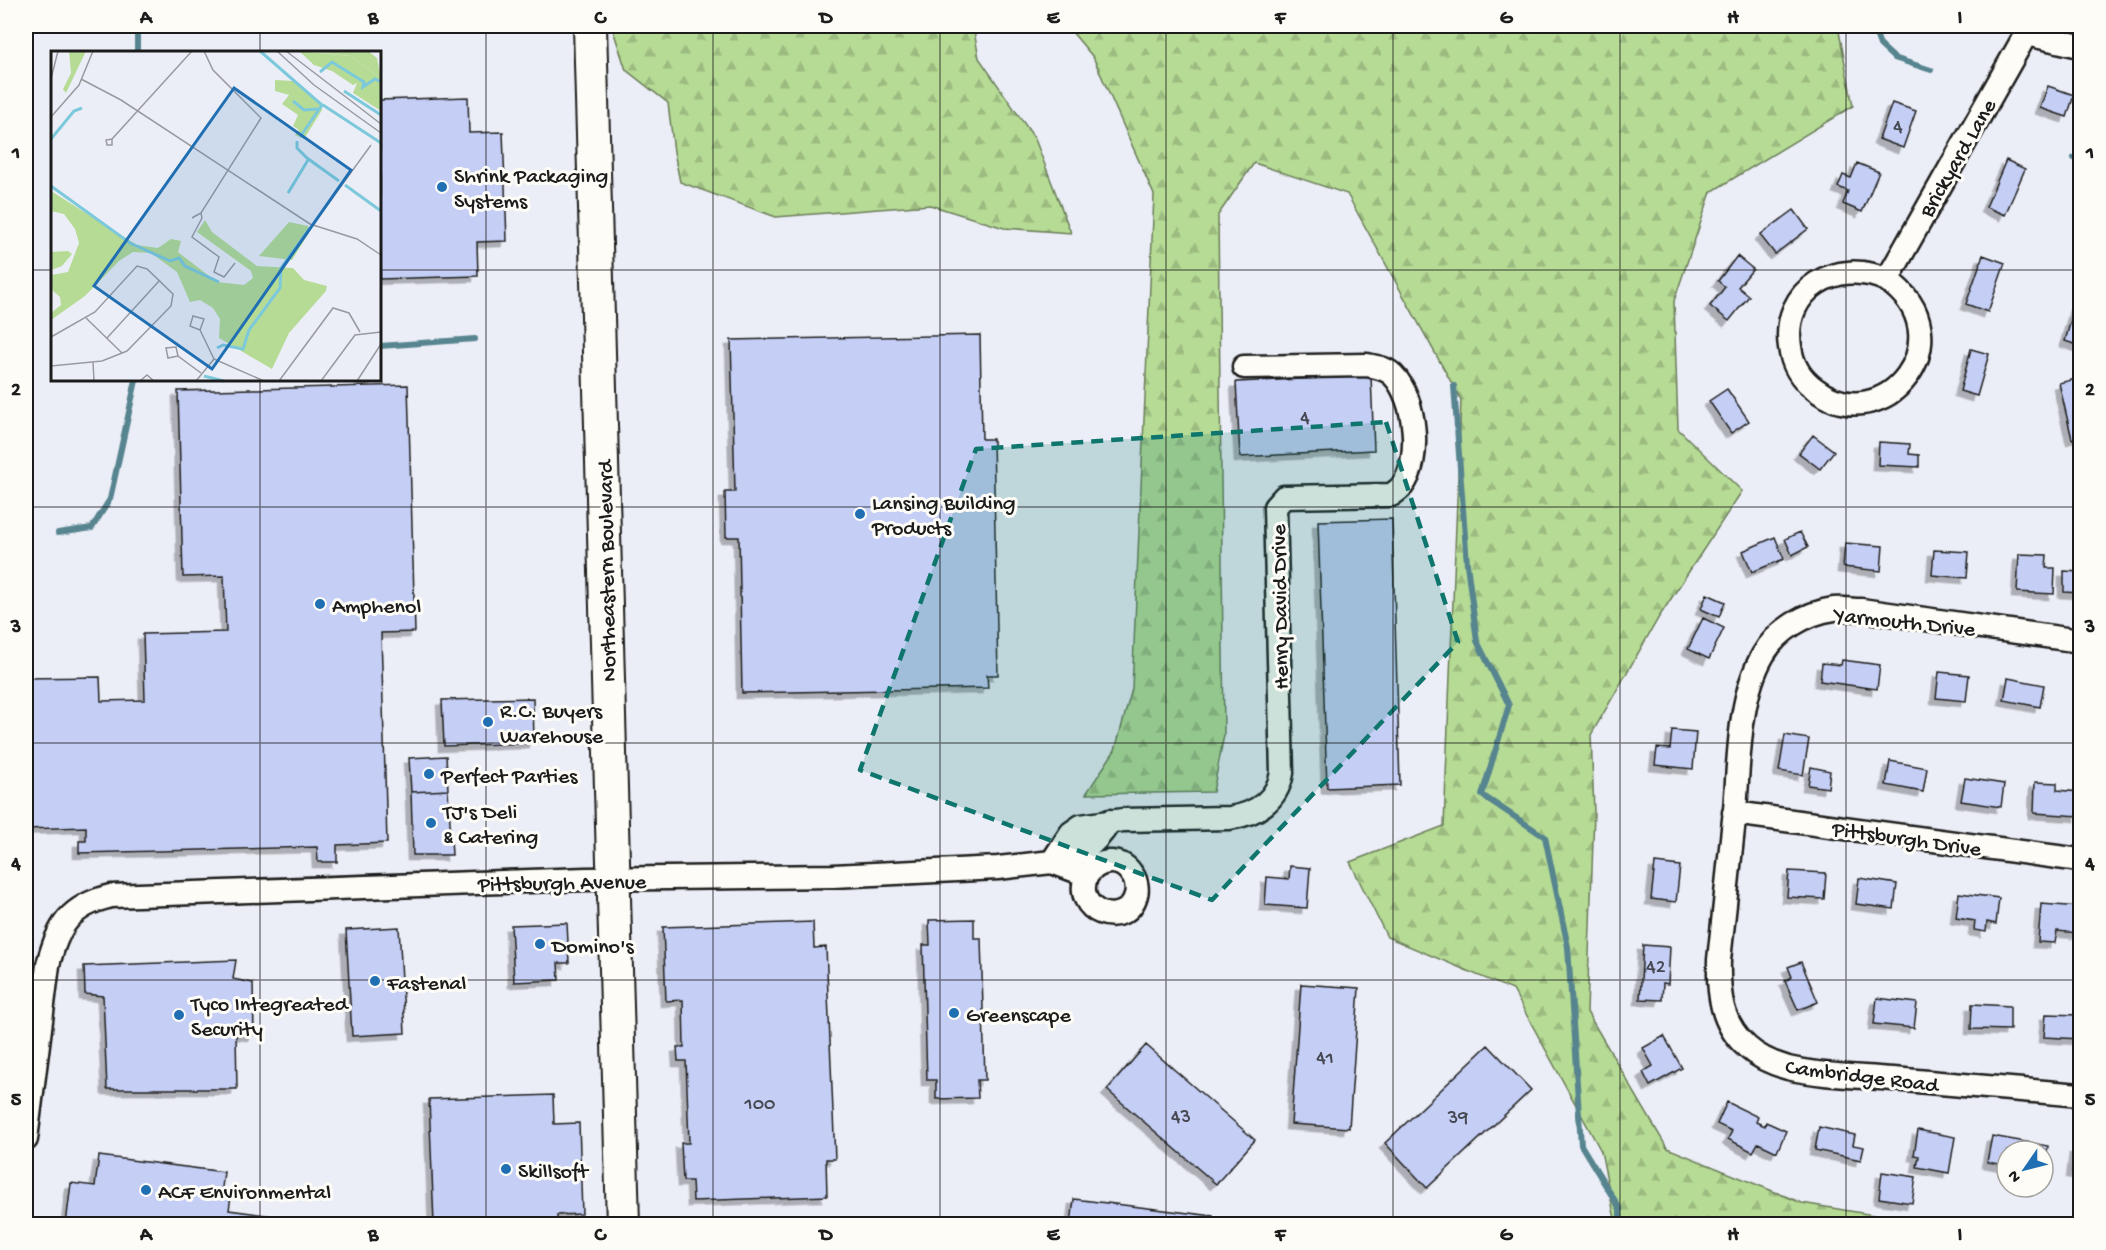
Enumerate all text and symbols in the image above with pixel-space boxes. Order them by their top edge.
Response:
text: A [139,8,154,31]
text: B [367,8,379,31]
text: C [594,8,608,31]
text: D [817,8,833,31]
text: E [1047,8,1061,31]
text: F [1274,8,1287,31]
text: G [1500,8,1514,31]
text: H [1727,8,1739,31]
text: I [1958,8,1963,31]
inset map [51,51,381,381]
street label: Brickyard Lane [1915,95,2004,224]
house number: 4 [1893,117,1903,140]
text: 1 [11,143,20,166]
text: 1 [2085,143,2094,166]
place label: Shrink Packaging Systems [454,165,608,216]
marker: Shrink Packaging Systems [435,180,449,194]
text: 2 [11,380,21,403]
text: 2 [2085,380,2095,403]
house number: 4 [1300,408,1310,431]
street label: Northeastern Boulevard [594,458,624,682]
place label: Lansing Building Products [871,492,1016,543]
marker: Lansing Building Products [853,507,867,521]
street label: Henry David Drive [1268,523,1296,690]
place label: Amphenol [332,595,421,621]
marker: Amphenol [313,597,327,611]
street label: Yarmouth Drive [1831,603,1977,644]
text: 3 [10,617,21,640]
text: 3 [2084,617,2095,640]
place label: R.C. Buyers Warehouse [500,700,604,751]
marker: R.C. Buyers Warehouse [481,715,495,729]
place label: Perfect Parties [440,765,578,791]
marker: Perfect Parties [422,767,436,781]
place label: TJ's Deli & Catering [441,801,538,852]
marker: TJ's Deli & Catering [424,816,438,830]
street label: Pittsburgh Drive [1829,817,1983,864]
text: 4 [10,854,21,877]
text: 4 [2084,854,2095,877]
street label: Pittsburgh Avenue [477,871,647,899]
place label: Domino's [550,935,635,961]
marker: Domino's [533,937,547,951]
house number: 42 [1646,957,1666,980]
place label: Fastenal [386,972,467,998]
marker: Fastenal [368,974,382,988]
place label: Tyco Integreated Security [189,993,350,1044]
place label: Greenscape [966,1004,1071,1030]
marker: Greenscape [947,1006,961,1020]
marker: Tyco Integreated Security [172,1008,186,1022]
house number: 41 [1316,1048,1334,1071]
street label: Cambridge Road [1784,1056,1942,1101]
text: 5 [11,1090,22,1113]
text: 5 [2085,1090,2096,1113]
house number: 100 [744,1094,775,1117]
house number: 43 [1171,1107,1191,1130]
house number: 39 [1447,1108,1468,1131]
north arrow [1995,1139,2055,1199]
place label: Skillsoft [518,1160,590,1186]
marker: Skillsoft [499,1162,513,1176]
text: N [2004,1165,2026,1185]
place label: ACF Environmental [158,1181,331,1207]
marker: ACF Environmental [139,1183,153,1197]
text: A [139,1225,154,1248]
text: B [367,1225,379,1248]
text: C [594,1225,608,1248]
text: D [817,1225,833,1248]
text: E [1047,1225,1061,1248]
text: F [1274,1225,1287,1248]
text: G [1500,1225,1514,1248]
text: H [1727,1225,1739,1248]
text: I [1958,1225,1963,1248]

